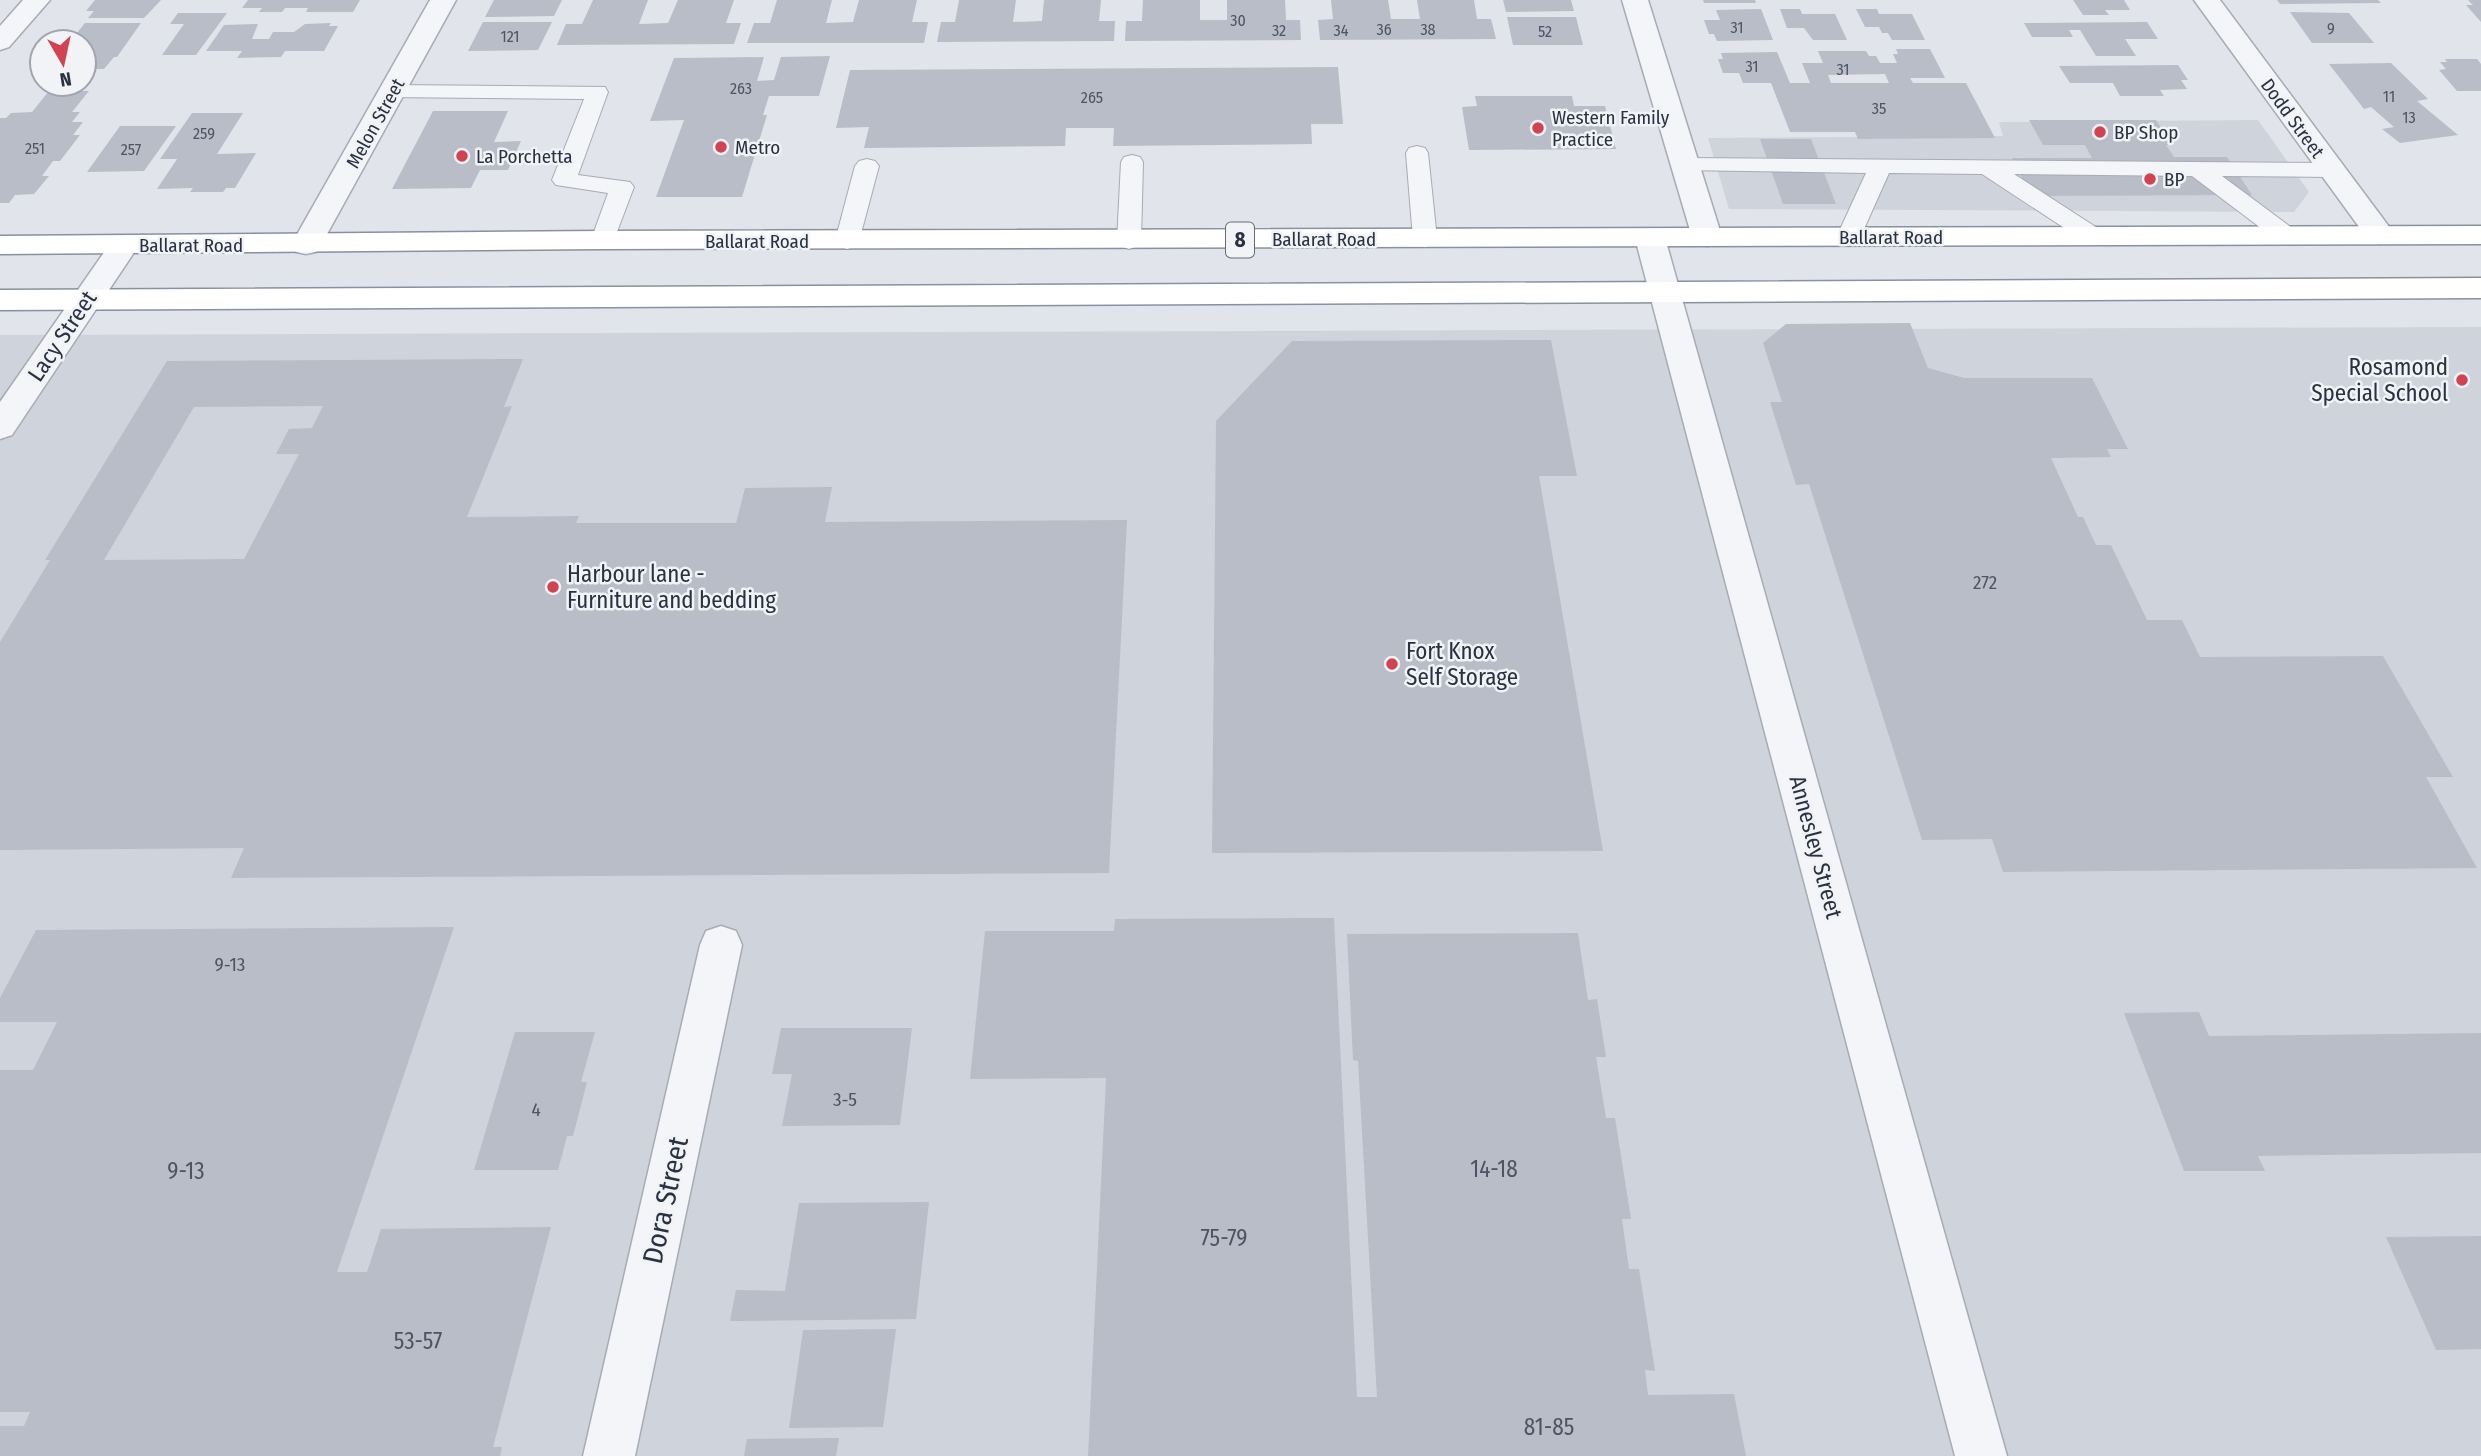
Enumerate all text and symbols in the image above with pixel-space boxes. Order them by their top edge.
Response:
house number: 30 [1230,11,1246,30]
house number: 31 [1730,18,1744,37]
house number: 9 [2327,19,2335,38]
house number: 36 [1376,20,1392,39]
house number: 38 [1420,20,1436,39]
house number: 32 [1272,21,1286,40]
house number: 34 [1334,21,1349,40]
house number: 52 [1538,22,1552,41]
house number: 121 [500,27,520,46]
north arrow [28,28,98,98]
house number: 31 [1745,57,1759,76]
house number: 31 [1836,60,1850,79]
text: N [58,67,73,92]
street label: Melon Street [341,74,410,172]
street label: Dodd Street [2256,74,2330,163]
house number: 263 [730,79,752,98]
house number: 11 [2383,87,2395,106]
house number: 265 [1081,88,1103,107]
house number: 35 [1872,99,1886,118]
place label: Western Family Practice [1552,106,1670,151]
house number: 13 [2402,108,2416,127]
marker: Western Family Practice [1530,120,1546,136]
place label: BP Shop [2114,121,2178,144]
house number: 259 [193,124,215,143]
marker: BP Shop [2092,124,2108,140]
place label: Metro [735,136,780,159]
house number: 251 [25,139,45,158]
marker: Metro [713,139,729,155]
house number: 257 [121,140,142,159]
place label: La Porchetta [476,145,573,168]
marker: La Porchetta [454,148,470,164]
place label: BP [2164,168,2184,191]
marker: BP [2142,171,2158,187]
road number: 8 [1226,222,1254,258]
street label: Ballarat Road [1839,226,1943,249]
street label: Ballarat Road [1272,228,1376,251]
street label: Ballarat Road [705,230,809,253]
street label: Ballarat Road [139,234,243,257]
street label: Lacy Street [21,285,103,387]
place label: Rosamond Special School [2311,353,2448,407]
marker: Rosamond Special School [2454,372,2470,388]
place label: Harbour lane - Furniture and bedding [567,560,776,614]
house number: 272 [1973,571,1997,594]
marker: Harbour lane - Furniture and bedding [545,579,561,595]
place label: Fort Knox Self Storage [1406,637,1518,691]
marker: Fort Knox Self Storage [1384,656,1400,672]
street label: Annesley Street [1783,772,1849,922]
house number: 9-13 [215,953,245,976]
house number: 3-5 [833,1088,857,1111]
house number: 4 [531,1098,541,1121]
street label: Dora Street [636,1133,695,1267]
house number: 14-18 [1470,1155,1518,1183]
house number: 9-13 [167,1157,205,1185]
house number: 75-79 [1201,1224,1247,1252]
house number: 53-57 [394,1327,442,1355]
house number: 81-85 [1524,1413,1574,1441]

